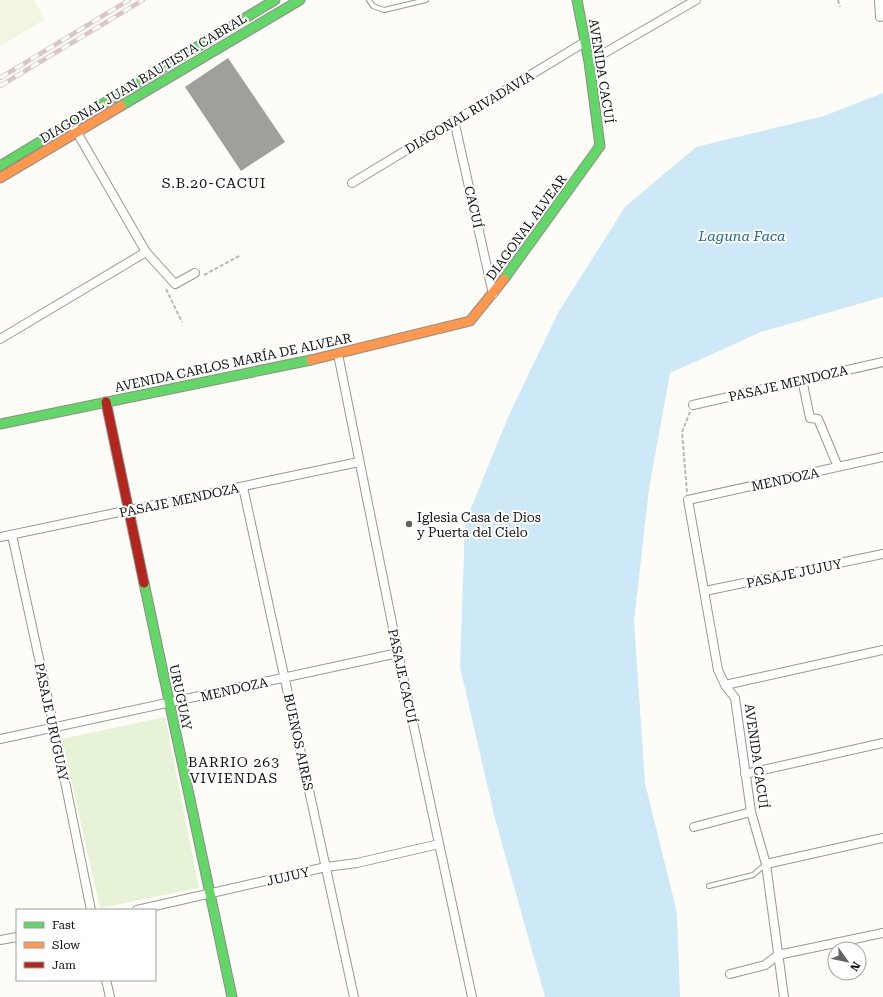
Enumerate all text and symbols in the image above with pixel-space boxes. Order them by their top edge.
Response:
street label: DIAGONAL JUAN BAUTISTA CABRAL [37,11,249,146]
street label: AVENIDA CACUÍ [586,17,618,125]
street label: DIAGONAL RIVADAVIA [402,68,536,157]
street label: DIAGONAL ALVEAR [483,172,570,283]
district label: S.B.20-CACUI [162,175,266,191]
street label: CACUÍ [461,184,487,230]
water label: Laguna Faca [697,228,786,244]
street label: AVENIDA CARLOS MARÍA DE ALVEAR [113,329,353,395]
street label: PASAJE MENDOZA [727,362,849,405]
street label: MENDOZA [750,465,820,494]
street label: PASAJE MENDOZA [118,480,240,521]
place label: Iglesia Casa de Dios y Puerta del Cielo [417,510,541,540]
marker: Iglesia Casa de Dios y Puerta del Cielo [404,519,414,529]
street label: PASAJE JUJUY [745,556,843,591]
street label: PASAJE CACUÍ [385,627,421,725]
street label: PASAJE URUGUAY [32,662,71,783]
street label: URUGUAY [166,663,195,732]
street label: MENDOZA [199,674,269,705]
street label: BUENOS AIRES [281,692,316,792]
street label: AVENIDA CACUÍ [742,702,772,810]
district label: BARRIO 263 VIVIENDAS [188,754,280,786]
street label: JUJUY [265,864,311,889]
legend [16,909,156,981]
text: Fast [52,918,76,932]
text: Slow [52,938,80,952]
north arrow [827,941,867,981]
text: Jam [52,958,76,972]
text: N [847,959,863,974]

